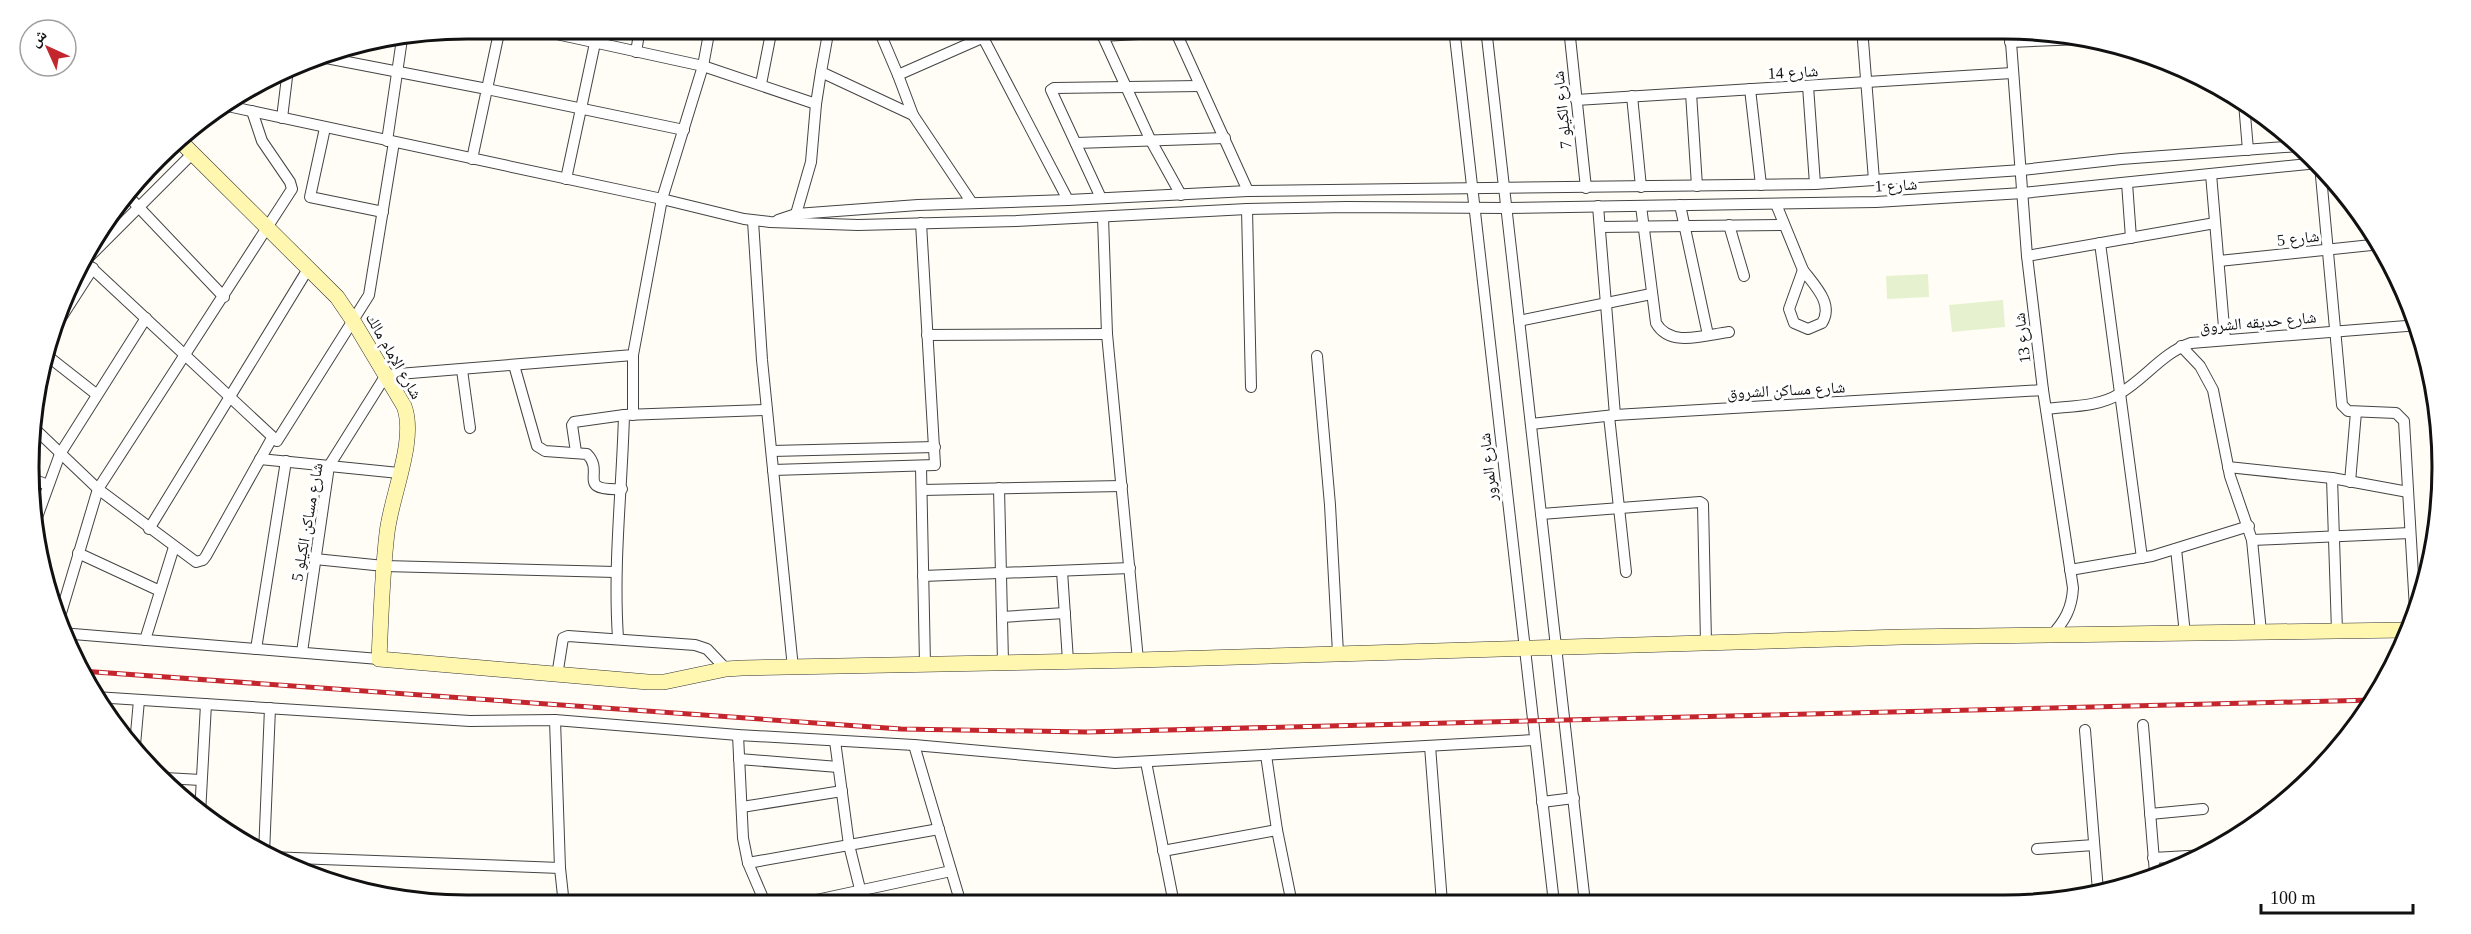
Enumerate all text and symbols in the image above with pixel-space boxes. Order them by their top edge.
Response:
north arrow [18,18,78,78]
text: ش [26,26,50,50]
street label: شارع 14 [1767,62,1819,84]
street label: شارع الكيلو 7 [1549,70,1577,150]
street label: شارع 1 [1874,175,1918,197]
street label: شارع 5 [2276,227,2320,251]
street label: شارع حديقه الشروق [2199,308,2317,338]
street label: شارع الإمام مالك [361,310,425,403]
street label: شارع 13 [2010,312,2035,364]
street label: شارع مساكن الشروق [1726,378,1846,404]
street label: شارع المرور [1476,432,1502,503]
street label: شارع مساكن الكيلو 5 [288,461,328,583]
scale bar [2261,877,2412,915]
text: 100 m [2270,888,2316,908]

